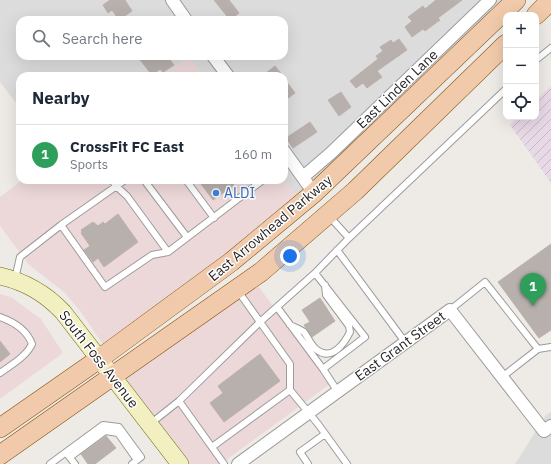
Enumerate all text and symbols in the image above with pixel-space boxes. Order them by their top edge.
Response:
map controls [503,12,539,120]
button: + [503,12,539,48]
search box [16,16,288,60]
icon: search [30,27,52,49]
text: Search here [62,29,142,48]
street label: East Linden Lane [353,45,442,132]
button: − [503,48,539,84]
button: locate [503,84,539,120]
text: Nearby [32,87,90,109]
text: CrossFit FC East [70,137,184,156]
text: 1 [41,146,49,163]
text: 160 m [234,146,272,163]
text: Sports [70,156,108,173]
street label: East Arrowhead Parkway [204,171,336,285]
place label: ALDI [224,184,255,202]
marker: ALDI [211,188,221,198]
your location [280,246,300,266]
pin: 1 [520,273,546,306]
street label: South Foss Avenue [55,307,143,412]
street label: East Grant Street [351,307,449,385]

